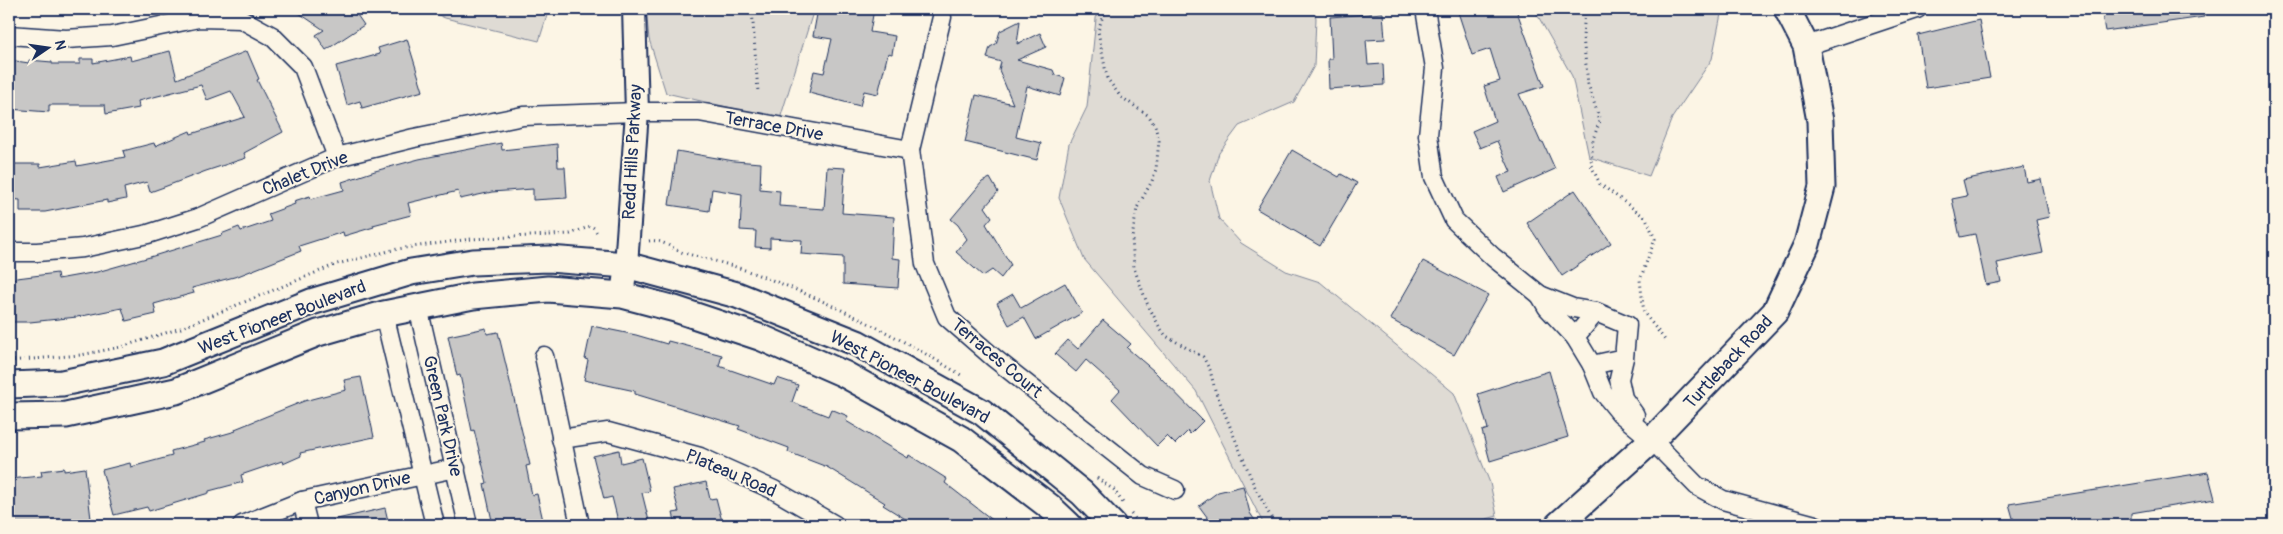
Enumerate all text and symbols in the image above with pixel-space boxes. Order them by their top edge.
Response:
north arrow [22,22,72,72]
text: N [51,39,70,52]
street label: Redd Hills Parkway [617,83,648,220]
street label: Terrace Drive [723,107,825,146]
street label: Chalet Drive [259,146,352,201]
street label: West Pioneer Boulevard [195,275,369,360]
street label: Turtleback Road [1679,310,1778,414]
street label: Terraces Court [946,313,1048,404]
street label: West Pioneer Boulevard [826,326,994,429]
street label: Green Park Drive [417,353,468,479]
street label: Plateau Road [682,444,780,503]
street label: Canyon Drive [312,466,413,511]

